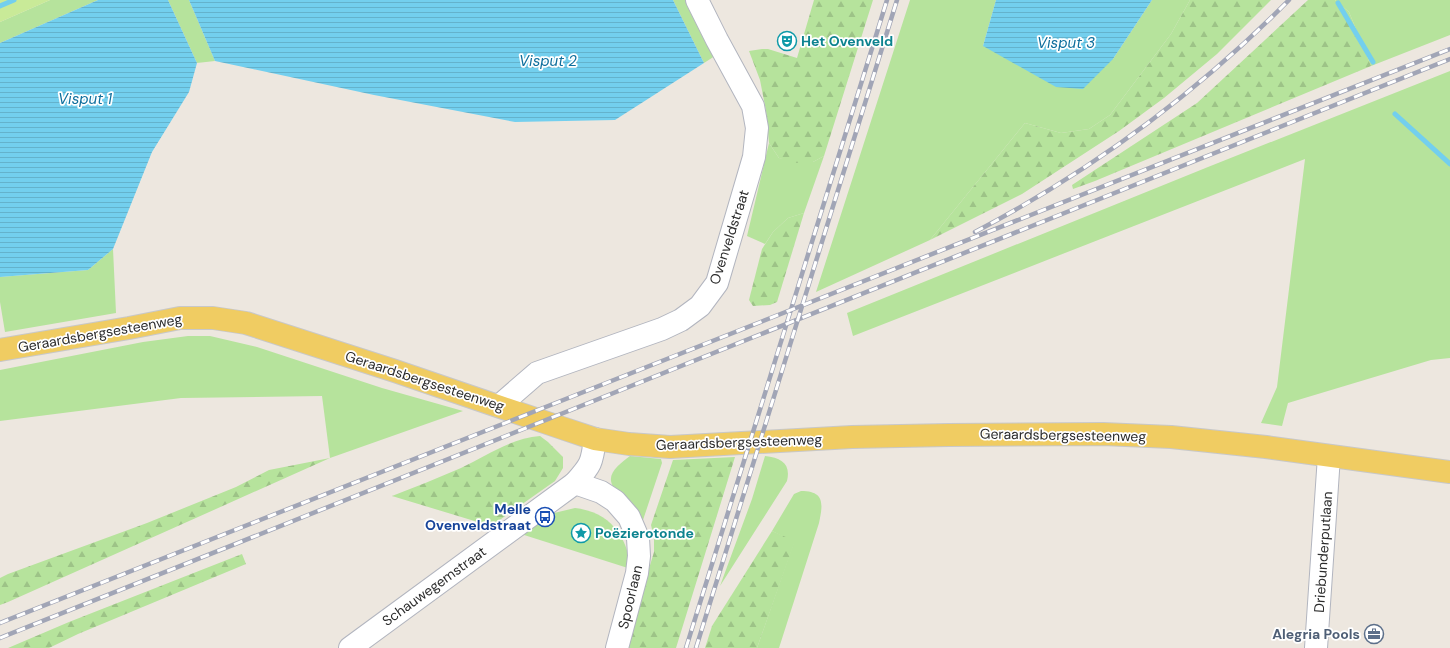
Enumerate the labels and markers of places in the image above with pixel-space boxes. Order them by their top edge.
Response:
theatre icon: Het Ovenveld [776,30,798,52]
place label: Het Ovenveld [801,32,893,50]
place label: Melle Ovenveldstraat [425,500,531,534]
bus stop icon: Melle Ovenveldstraat [534,506,556,528]
place icon: Poëzierotonde [570,522,592,544]
place label: Poëzierotonde [595,524,694,542]
office icon: Alegria Pools [1363,623,1385,645]
place label: Alegria Pools [1272,625,1360,643]

